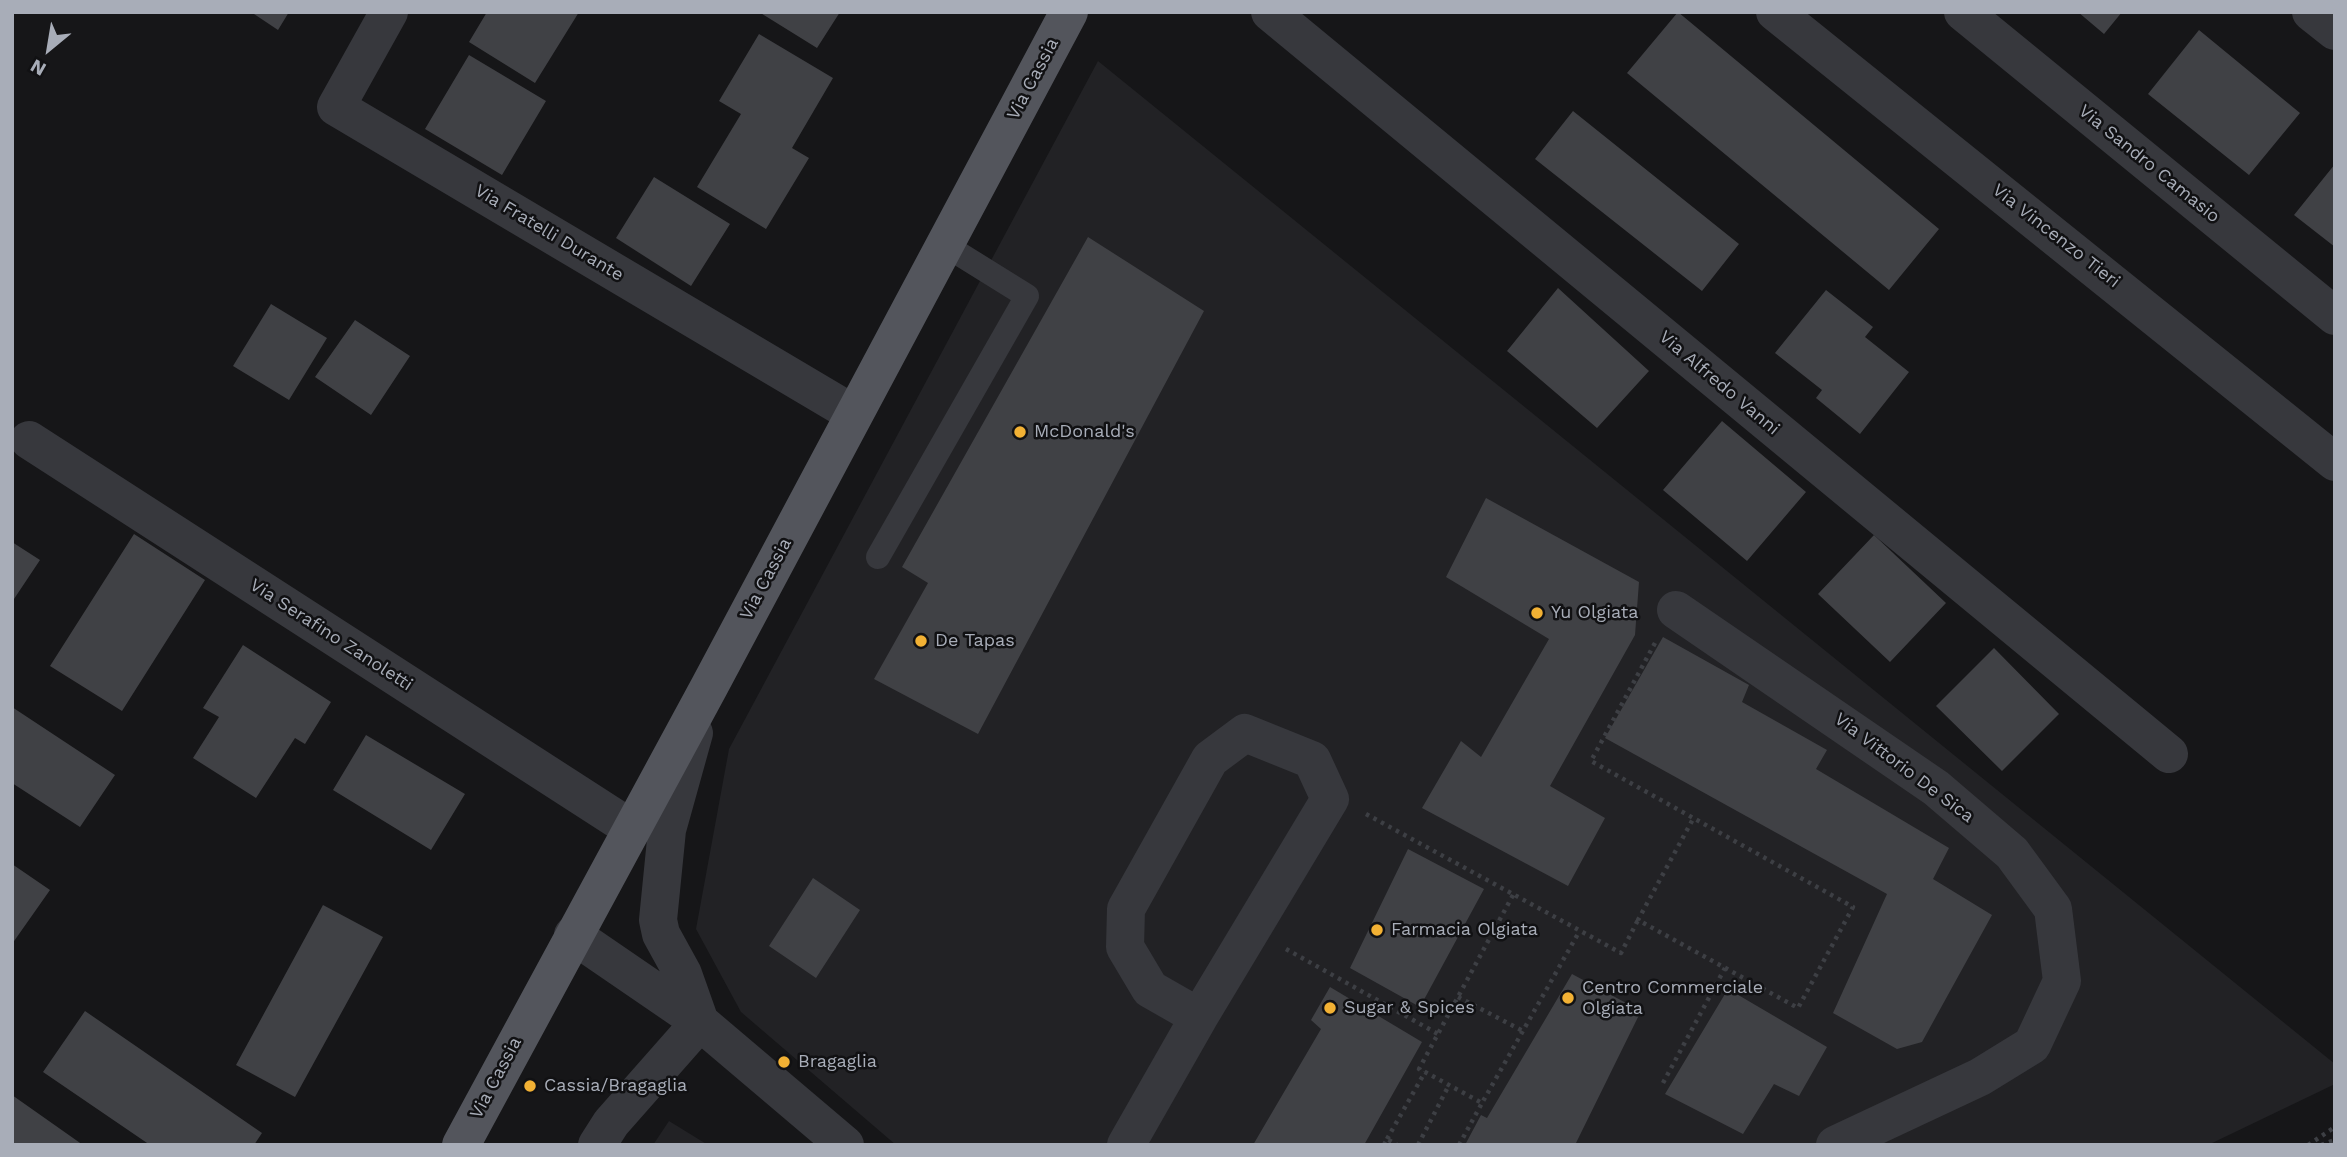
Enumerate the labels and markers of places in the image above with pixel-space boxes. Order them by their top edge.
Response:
place label: McDonald's [1034,421,1135,443]
marker: McDonald's [1012,424,1028,440]
place label: Yu Olgiata [1551,602,1638,624]
marker: Yu Olgiata [1529,605,1545,621]
place label: De Tapas [935,630,1015,652]
marker: De Tapas [913,633,929,649]
place label: Farmacia Olgiata [1391,919,1538,941]
marker: Farmacia Olgiata [1369,922,1385,938]
place label: Centro Commerciale Olgiata [1582,977,1763,1020]
marker: Centro Commerciale Olgiata [1560,990,1576,1006]
place label: Sugar & Spices [1344,997,1475,1019]
marker: Sugar & Spices [1322,1000,1338,1016]
place label: Bragaglia [798,1051,877,1073]
marker: Bragaglia [776,1054,792,1070]
place label: Cassia/Bragaglia [544,1075,687,1097]
marker: Cassia/Bragaglia [522,1078,538,1094]

